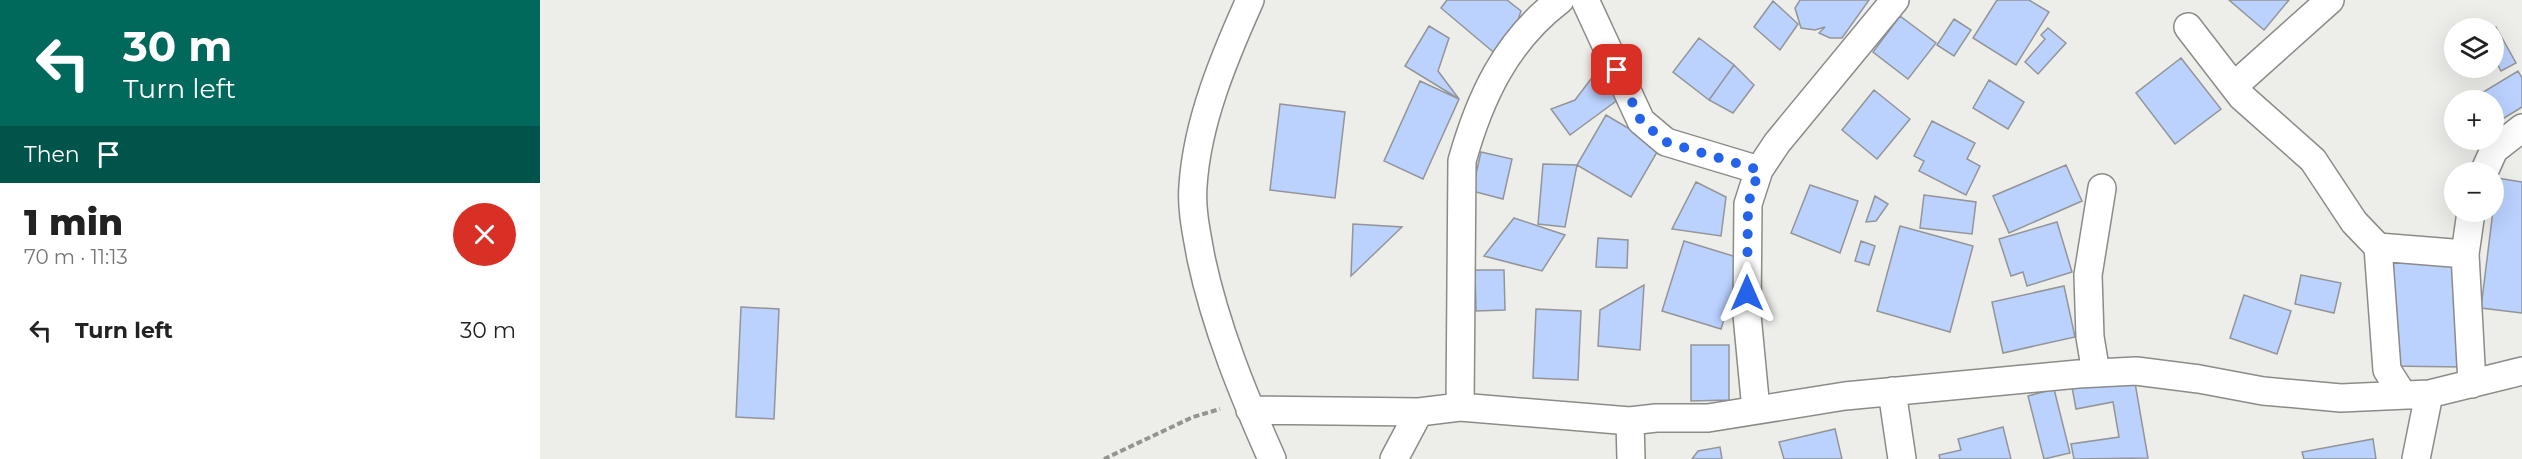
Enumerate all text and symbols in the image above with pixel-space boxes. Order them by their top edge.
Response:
map controls [2444,18,2504,222]
button: layers [2444,18,2504,78]
text: 30 m [123,20,232,72]
icon: left [24,24,102,102]
pin [1591,44,1642,95]
icon: arrive [1600,53,1633,86]
text: Turn left [123,72,236,105]
button: + [2444,90,2504,150]
icon: arrive [92,138,125,171]
text: Then [24,141,80,168]
button: − [2444,162,2504,222]
text: 1 min [24,200,123,244]
button: close [453,203,516,266]
text: 70 m · 11:13 [24,245,128,269]
position arrow [1715,261,1779,325]
icon: left [24,314,57,347]
text: Turn left [75,317,173,344]
text: 30 m [460,317,516,344]

